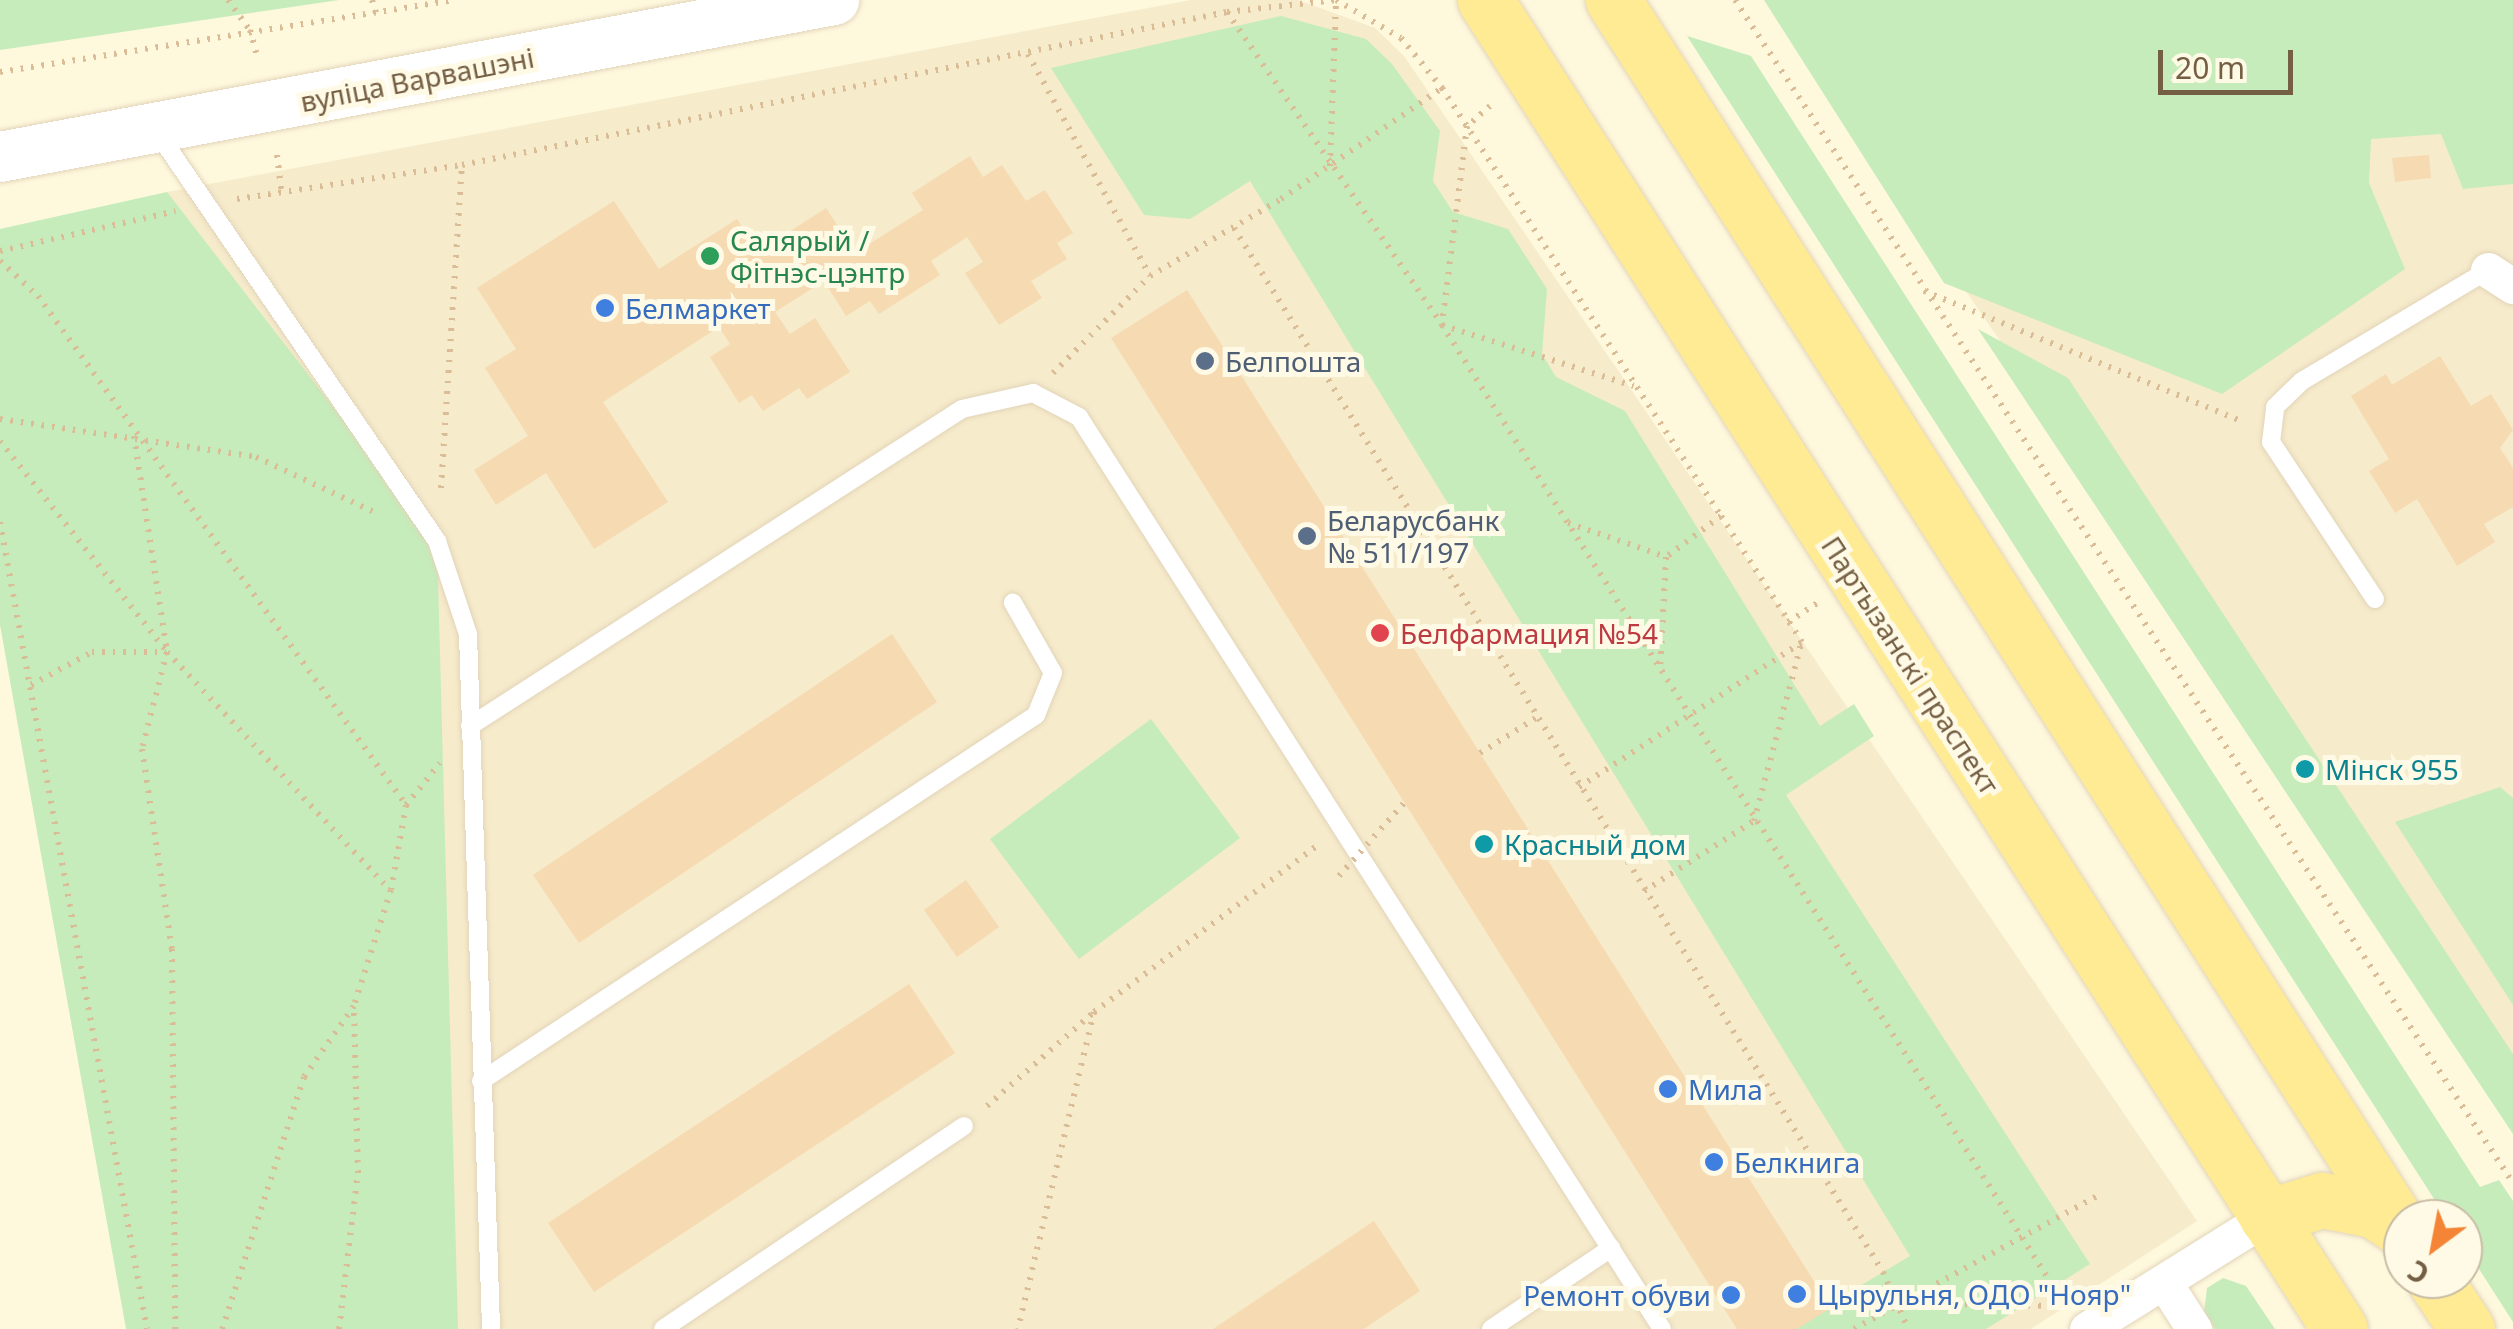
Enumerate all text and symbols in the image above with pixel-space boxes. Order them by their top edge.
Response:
scale bar [2163,30,2298,92]
street label: вуліца Варвашэні [297,40,537,118]
text: 20 m [2175,47,2245,88]
place label: Салярый / Фітнэс-цэнтр [730,223,905,289]
marker: Салярый / Фітнэс-цэнтр [699,245,721,267]
place label: Белмаркет [625,291,771,325]
marker: Белмаркет [594,297,616,319]
place label: Белпошта [1225,344,1361,378]
marker: Белпошта [1194,350,1216,372]
place label: Беларусбанк № 511/197 [1327,503,1499,569]
marker: Беларусбанк № 511/197 [1296,525,1318,547]
street label: Партызанскі праспект [1815,530,2007,800]
place label: Белфармация №54 [1400,616,1658,650]
marker: Белфармация №54 [1369,622,1391,644]
place label: Мінск 955 [2325,752,2459,786]
marker: Мінск 955 [2294,758,2316,780]
place label: Красный дом [1504,827,1686,861]
marker: Красный дом [1473,833,1495,855]
place label: Мила [1688,1072,1763,1106]
marker: Мила [1657,1078,1679,1100]
place label: Белкнига [1734,1145,1860,1179]
marker: Белкнига [1703,1151,1725,1173]
north arrow [2383,1199,2483,1299]
text: С [2400,1252,2436,1294]
place label: Цырульня, ОДО "Нояр" [1817,1277,2131,1311]
place label: Ремонт обуви [1523,1278,1711,1312]
marker: Цырульня, ОДО "Нояр" [1786,1283,1808,1305]
marker: Ремонт обуви [1720,1284,1742,1306]

